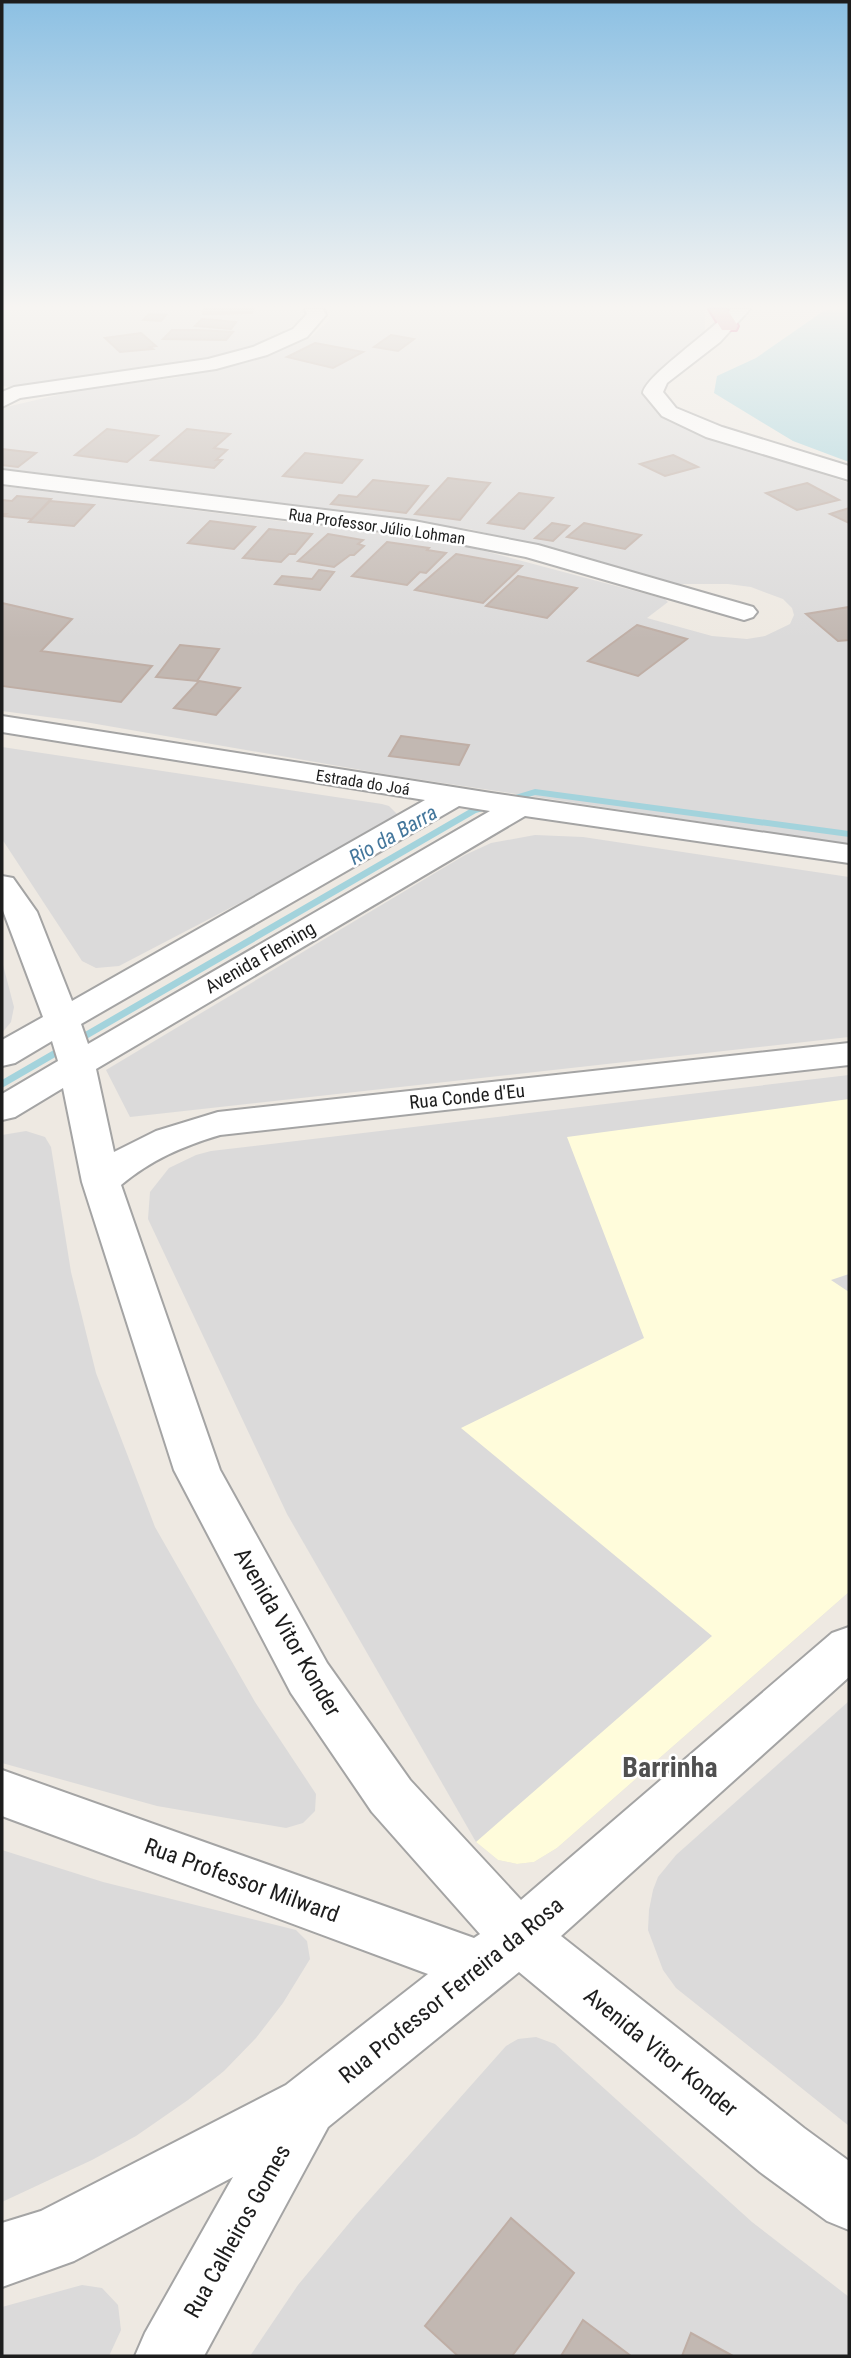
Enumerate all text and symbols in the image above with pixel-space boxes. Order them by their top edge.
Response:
street label: Rua Professor Júlio Lohman [287,505,466,548]
street label: Estrada do Joá [315,766,411,799]
water label: Rio da Barra [345,800,441,870]
street label: Avenida Fleming [201,917,319,998]
street label: Rua Conde d'Eu [408,1079,526,1114]
street label: Avenida Vitor Konder [228,1543,347,1721]
district label: Barrinha [622,1751,718,1784]
street label: Rua Professor Milward [141,1833,343,1928]
street label: Rua Professor Ferreira da Rosa [334,1892,569,2089]
street label: Avenida Vitor Konder [578,1982,743,2123]
street label: Rua Calheiros Gomes [179,2140,296,2323]

